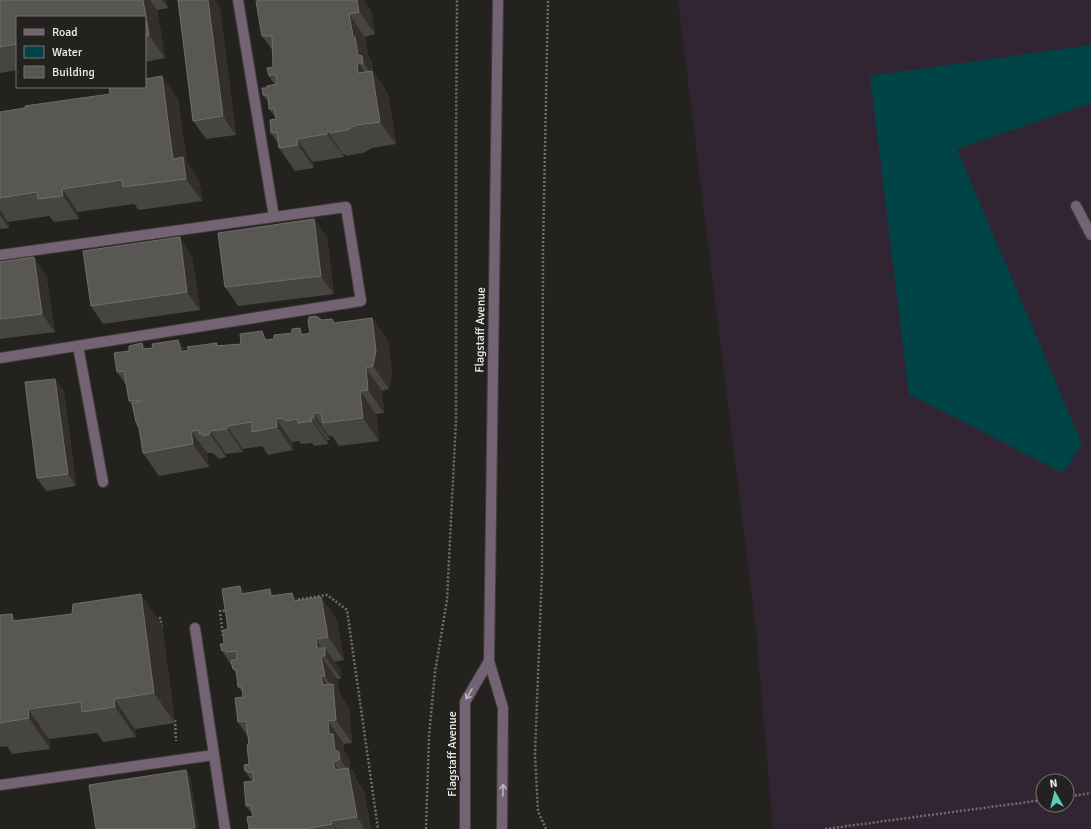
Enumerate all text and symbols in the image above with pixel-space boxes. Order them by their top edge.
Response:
legend [16,16,146,88]
text: Road [52,25,78,40]
text: Water [52,45,83,60]
text: Building [52,65,95,80]
street label: Flagstaff Avenue [472,287,489,373]
one-way arrow [465,688,473,700]
street label: Flagstaff Avenue [445,711,460,797]
north arrow [1035,773,1075,813]
text: N [1049,777,1058,791]
one-way arrow [499,784,506,797]

